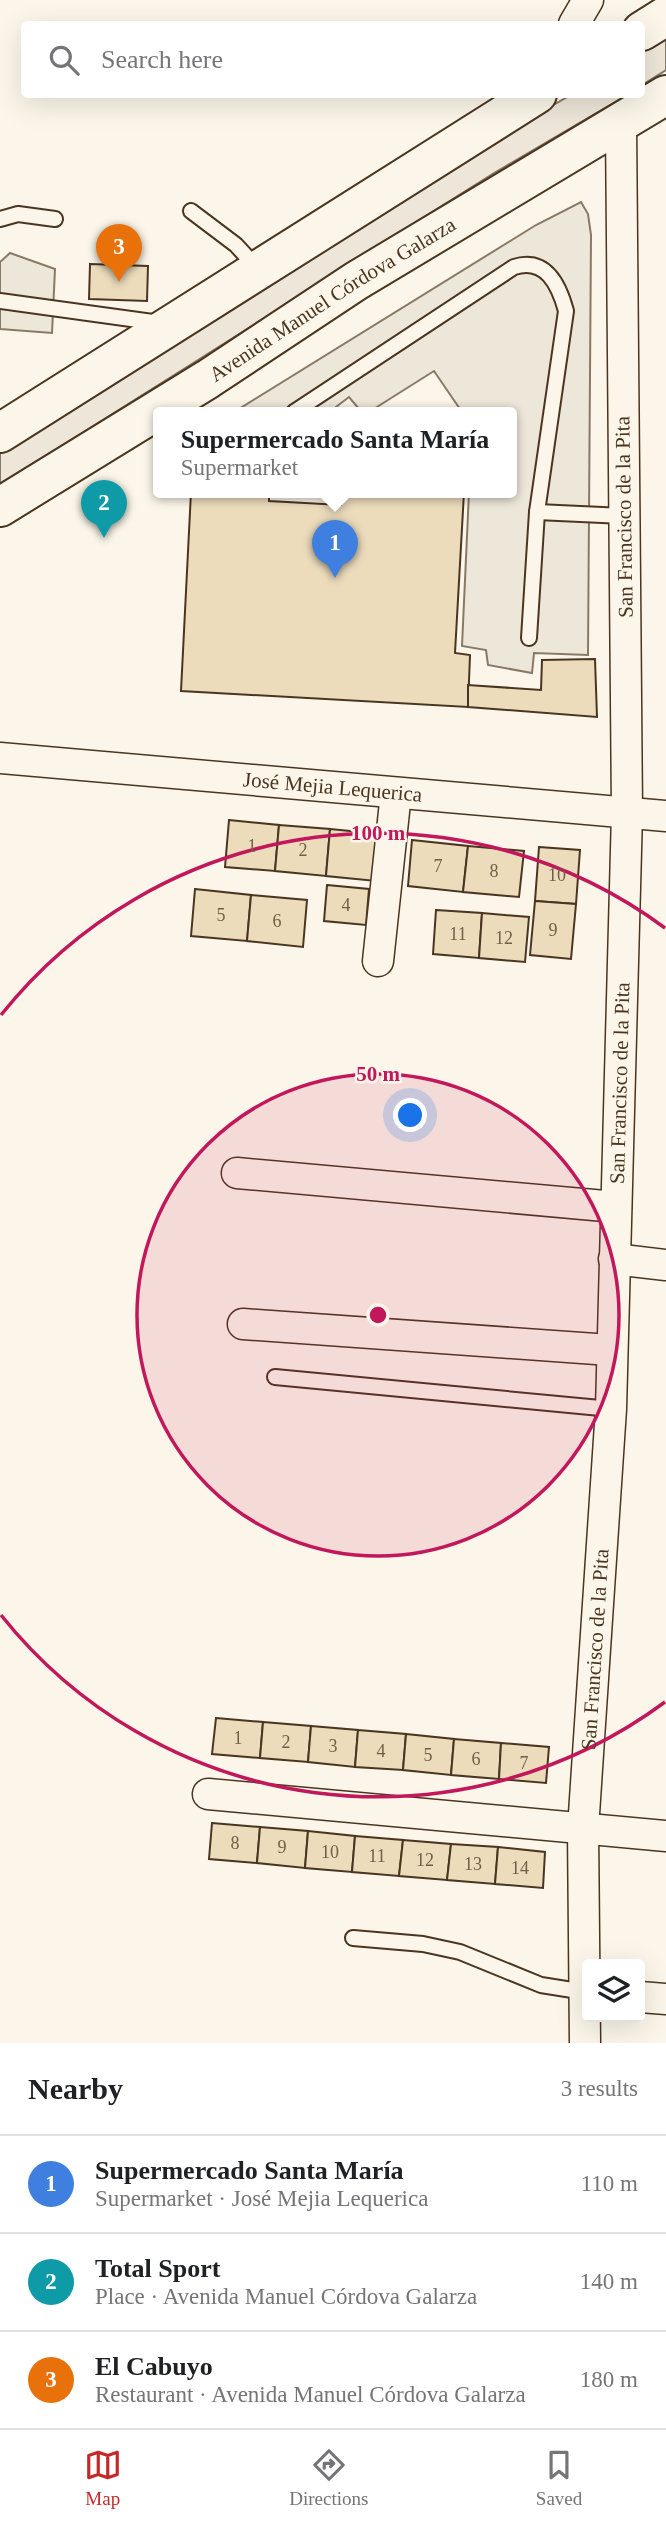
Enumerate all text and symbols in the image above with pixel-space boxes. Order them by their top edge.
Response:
search box [21,21,645,98]
icon: search [45,41,83,79]
text: Search here [101,45,223,74]
street label: Avenida Manuel Córdova Galarza [205,212,460,387]
pin: 3 [96,224,142,282]
popup [153,407,517,498]
street label: San Francisco de la Pita [610,415,638,618]
text: Supermercado Santa María [181,425,489,454]
text: Supermarket [181,455,298,480]
pin: 2 [81,480,127,538]
pin: 1 [312,520,358,578]
street label: José Mejia Lequerica [242,767,424,807]
text: 100 m [351,821,406,845]
house number: 1 [248,836,257,856]
house number: 2 [299,840,308,860]
house number: 7 [434,856,443,876]
house number: 8 [490,861,499,881]
house number: 10 [548,865,566,885]
house number: 4 [342,895,351,915]
house number: 5 [217,905,226,925]
house number: 6 [273,911,282,931]
house number: 9 [549,920,558,940]
house number: 11 [449,924,467,944]
house number: 12 [495,928,513,948]
street label: San Francisco de la Pita [605,981,634,1184]
text: 50 m [356,1062,400,1086]
your location [393,1098,427,1132]
centre of rings [366,1303,390,1327]
street label: San Francisco de la Pita [576,1547,614,1751]
house number: 1 [234,1728,243,1748]
house number: 2 [282,1732,291,1752]
house number: 3 [329,1736,338,1756]
house number: 4 [377,1741,386,1761]
house number: 5 [424,1745,433,1765]
house number: 6 [472,1749,481,1769]
house number: 7 [520,1753,529,1773]
house number: 8 [231,1833,240,1853]
house number: 9 [278,1837,287,1857]
house number: 10 [321,1842,339,1862]
house number: 11 [368,1846,386,1866]
house number: 12 [416,1850,434,1870]
house number: 13 [464,1854,482,1874]
house number: 14 [511,1858,529,1878]
map controls [582,1959,645,2022]
button: layers [582,1959,645,2022]
text: Nearby [28,2072,123,2105]
text: 3 results [561,2076,638,2101]
text: Supermercado Santa María [95,2156,404,2185]
text: 1 [45,2171,57,2196]
text: 110 m [581,2171,638,2196]
text: Supermarket · José Mejia Lequerica [95,2186,428,2211]
text: Total Sport [95,2254,220,2283]
text: 2 [45,2269,57,2294]
text: 140 m [580,2269,638,2294]
text: Place · Avenida Manuel Córdova Galarza [95,2284,477,2309]
text: El Cabuyo [95,2352,213,2381]
text: 3 [45,2367,57,2392]
text: 180 m [580,2367,638,2392]
text: Restaurant · Avenida Manuel Córdova Galarza [95,2382,526,2407]
tab: Map [84,2446,122,2510]
tab: Directions [289,2446,368,2510]
tab: Saved [536,2446,582,2510]

